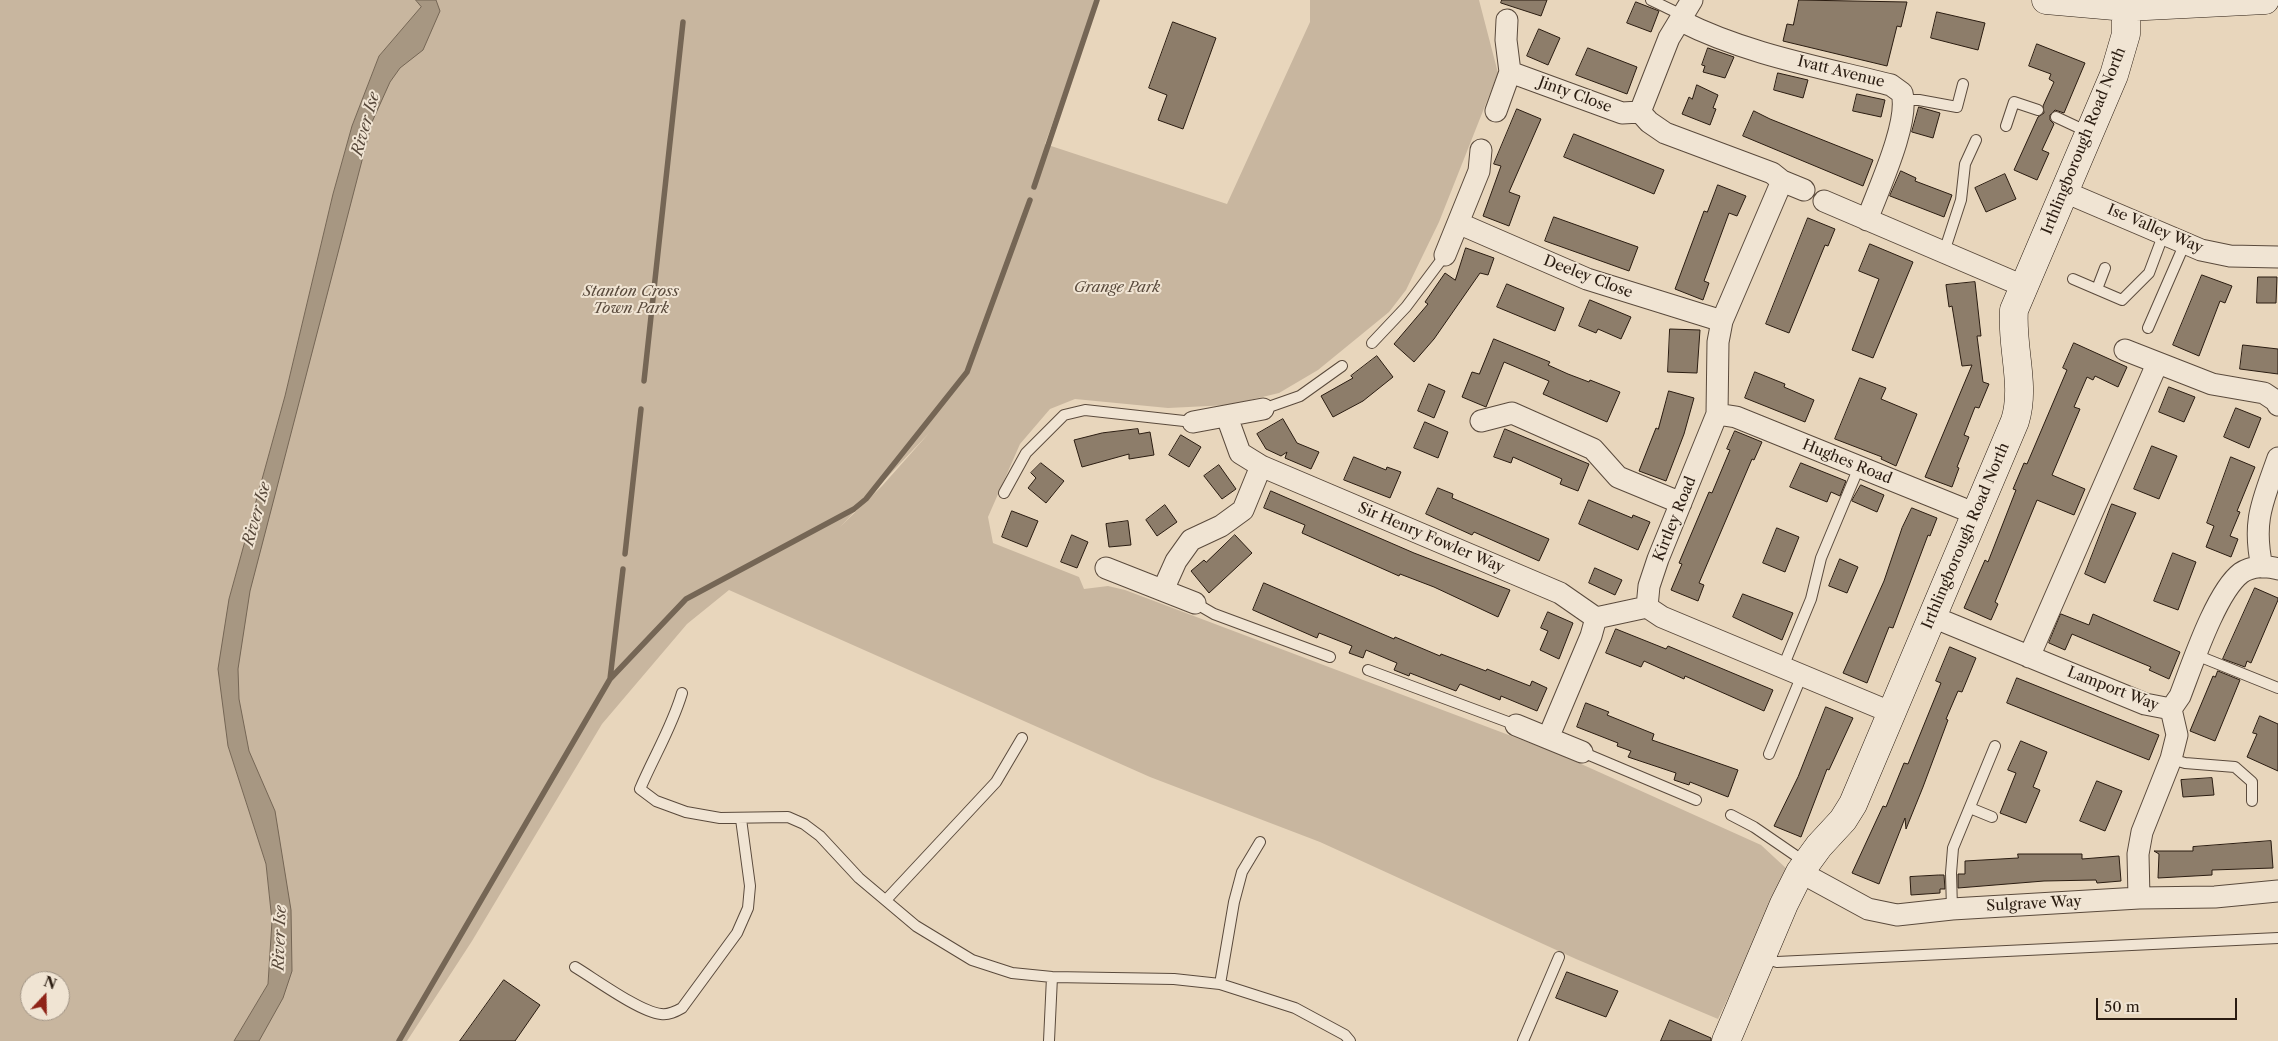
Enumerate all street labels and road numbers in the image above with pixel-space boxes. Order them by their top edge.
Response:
street label: Irthlingborough Road North [2038,45,2130,237]
street label: Ivatt Avenue [1796,53,1886,91]
street label: Jinty Close [1536,73,1614,117]
street label: Ise Valley Way [2104,201,2206,257]
street label: Deeley Close [1541,252,1635,302]
street label: Hughes Road [1800,436,1894,488]
street label: Irthlingborough Road North [1919,440,2013,632]
street label: Kirtley Road [1650,474,1700,564]
street label: Sir Henry Fowler Way [1355,499,1507,577]
street label: Lamport Way [2065,663,2161,715]
street label: Sulgrave Way [1986,893,2082,915]

